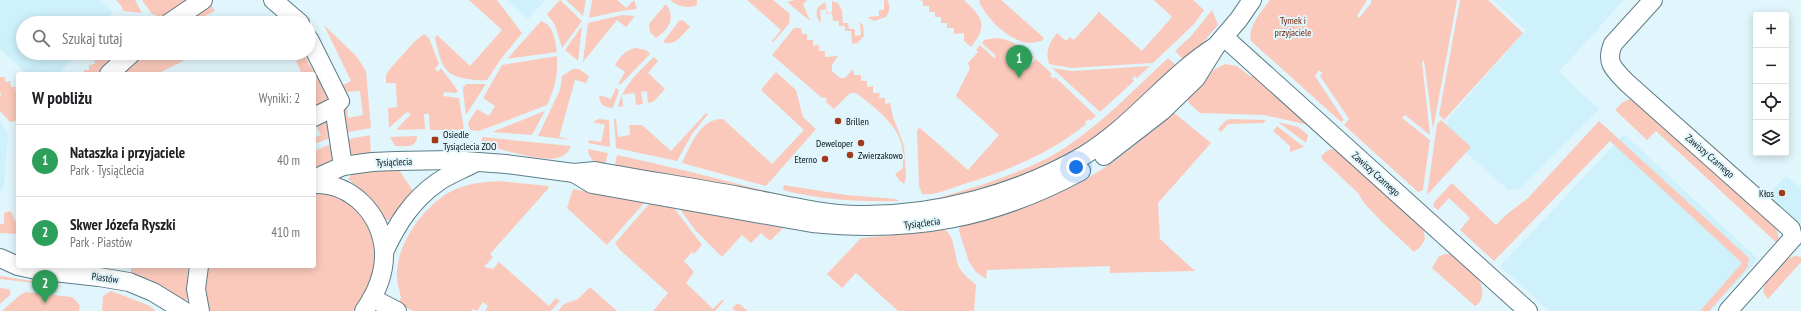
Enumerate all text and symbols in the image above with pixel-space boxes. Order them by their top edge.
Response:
map controls [1753,12,1789,156]
button: + [1753,12,1789,48]
park label: Tymek i przyjaciele [1275,14,1311,39]
search box [16,16,316,60]
icon: search [30,27,52,49]
text: Szukaj tutaj [62,29,123,48]
pin: 1 [1006,45,1032,78]
button: − [1753,48,1789,84]
button: locate [1753,84,1789,120]
text: W pobliżu [32,87,92,109]
text: Wyniki: 2 [259,90,300,107]
place label: Brillen [846,115,869,128]
marker: Brillen [833,116,843,126]
button: layers [1753,120,1789,156]
place label: Osiedle Tysiąclecia ZOO [443,128,497,153]
street label: Zawiszy Czarnego [1683,131,1737,181]
marker: Osiedle Tysiąclecia ZOO [430,135,440,145]
place label: Deweloper [816,137,853,150]
marker: Deweloper [856,138,866,148]
text: Nataszka i przyjaciele [70,143,185,162]
place label: Zwierzakowo [858,149,903,162]
street label: Zawiszy Czarnego [1349,149,1403,199]
marker: Zwierzakowo [845,150,855,160]
text: 1 [42,152,48,169]
text: 40 m [277,152,300,169]
place label: Eterno [794,153,817,166]
marker: Eterno [820,154,830,164]
street label: Tysiąclecia [376,155,412,169]
your location [1066,157,1086,177]
text: Park · Tysiąclecia [70,162,144,179]
place label: Kłos [1759,187,1775,200]
marker: Kłos [1777,188,1787,198]
street label: Tysiąclecia [903,214,941,232]
text: Skwer Józefa Ryszki [70,215,176,234]
text: 2 [42,224,48,241]
text: 410 m [271,224,300,241]
text: Park · Piastów [70,234,132,251]
pin: 2 [32,270,58,303]
street label: Piastów [91,270,119,286]

